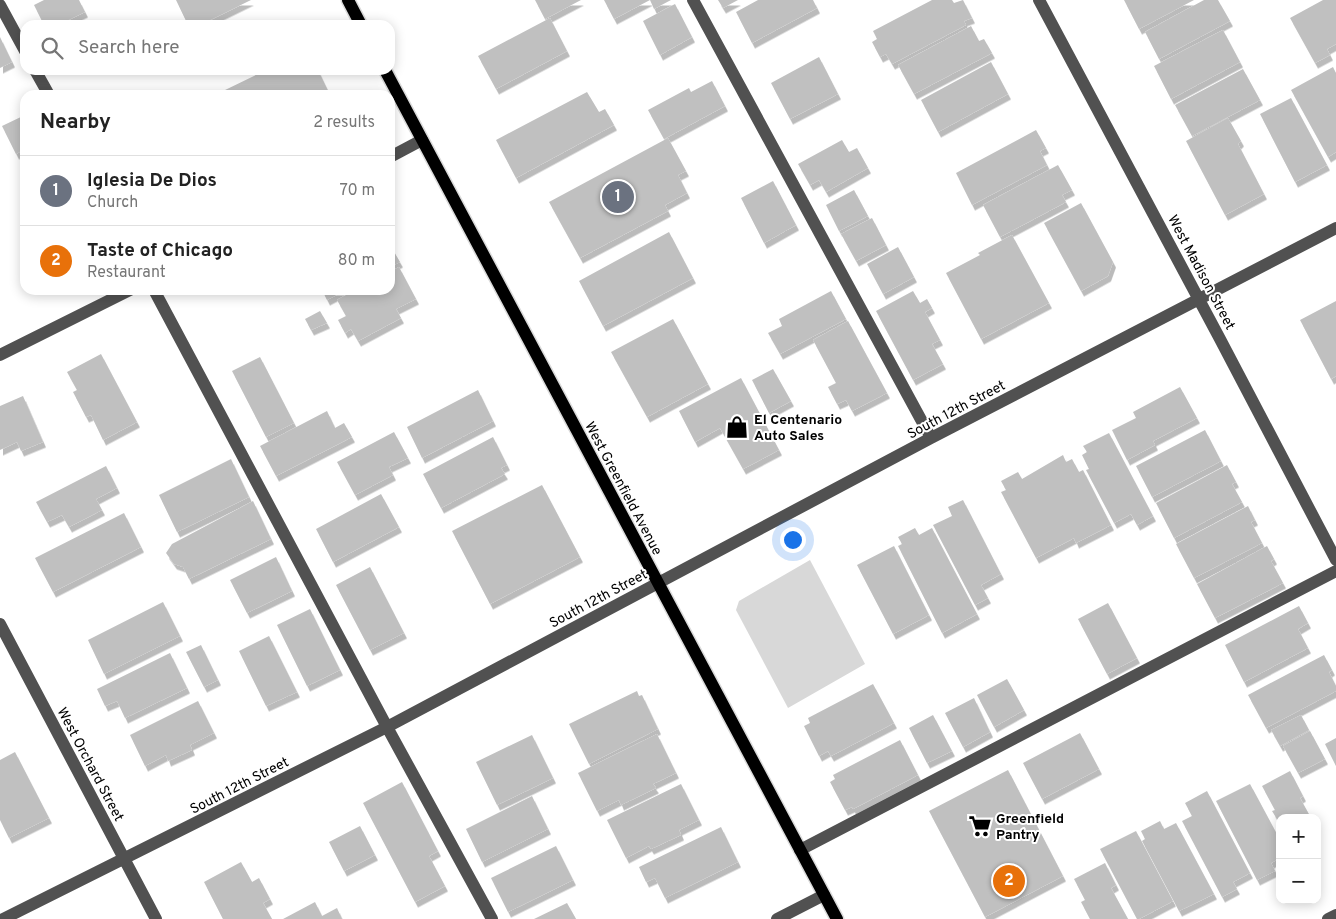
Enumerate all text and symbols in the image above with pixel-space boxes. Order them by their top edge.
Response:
search box [20,20,395,75]
icon: search [38,34,66,62]
text: Search here [78,36,180,60]
text: Nearby [40,109,111,136]
text: 2 results [313,113,375,133]
text: Iglesia De Dios [87,169,217,193]
pin: 1 [602,178,634,216]
text: 1 [53,181,59,201]
text: 70 m [340,181,375,201]
text: Church [87,193,138,213]
street label: West Madison Street [1163,212,1238,333]
text: Taste of Chicago [87,239,233,263]
text: 2 [51,251,61,271]
text: 80 m [338,251,375,271]
text: Restaurant [87,263,166,283]
street label: South 12th Street [905,377,1009,443]
place label: El Centenario Auto Sales [754,412,842,445]
shop icon: El Centenario Auto Sales [724,414,750,440]
street label: West Greenfield Avenue [580,419,665,558]
your location [780,527,806,553]
street label: South 12th Street [547,566,651,632]
street label: West Orchard Street [52,705,127,825]
street label: South 12th Street [187,754,292,819]
place label: Greenfield Pantry [996,811,1064,844]
supermarket icon: Greenfield Pantry [967,813,993,839]
map controls [1276,814,1321,904]
button: + [1276,814,1321,859]
button: − [1276,859,1321,904]
pin: 2 [993,862,1025,900]

